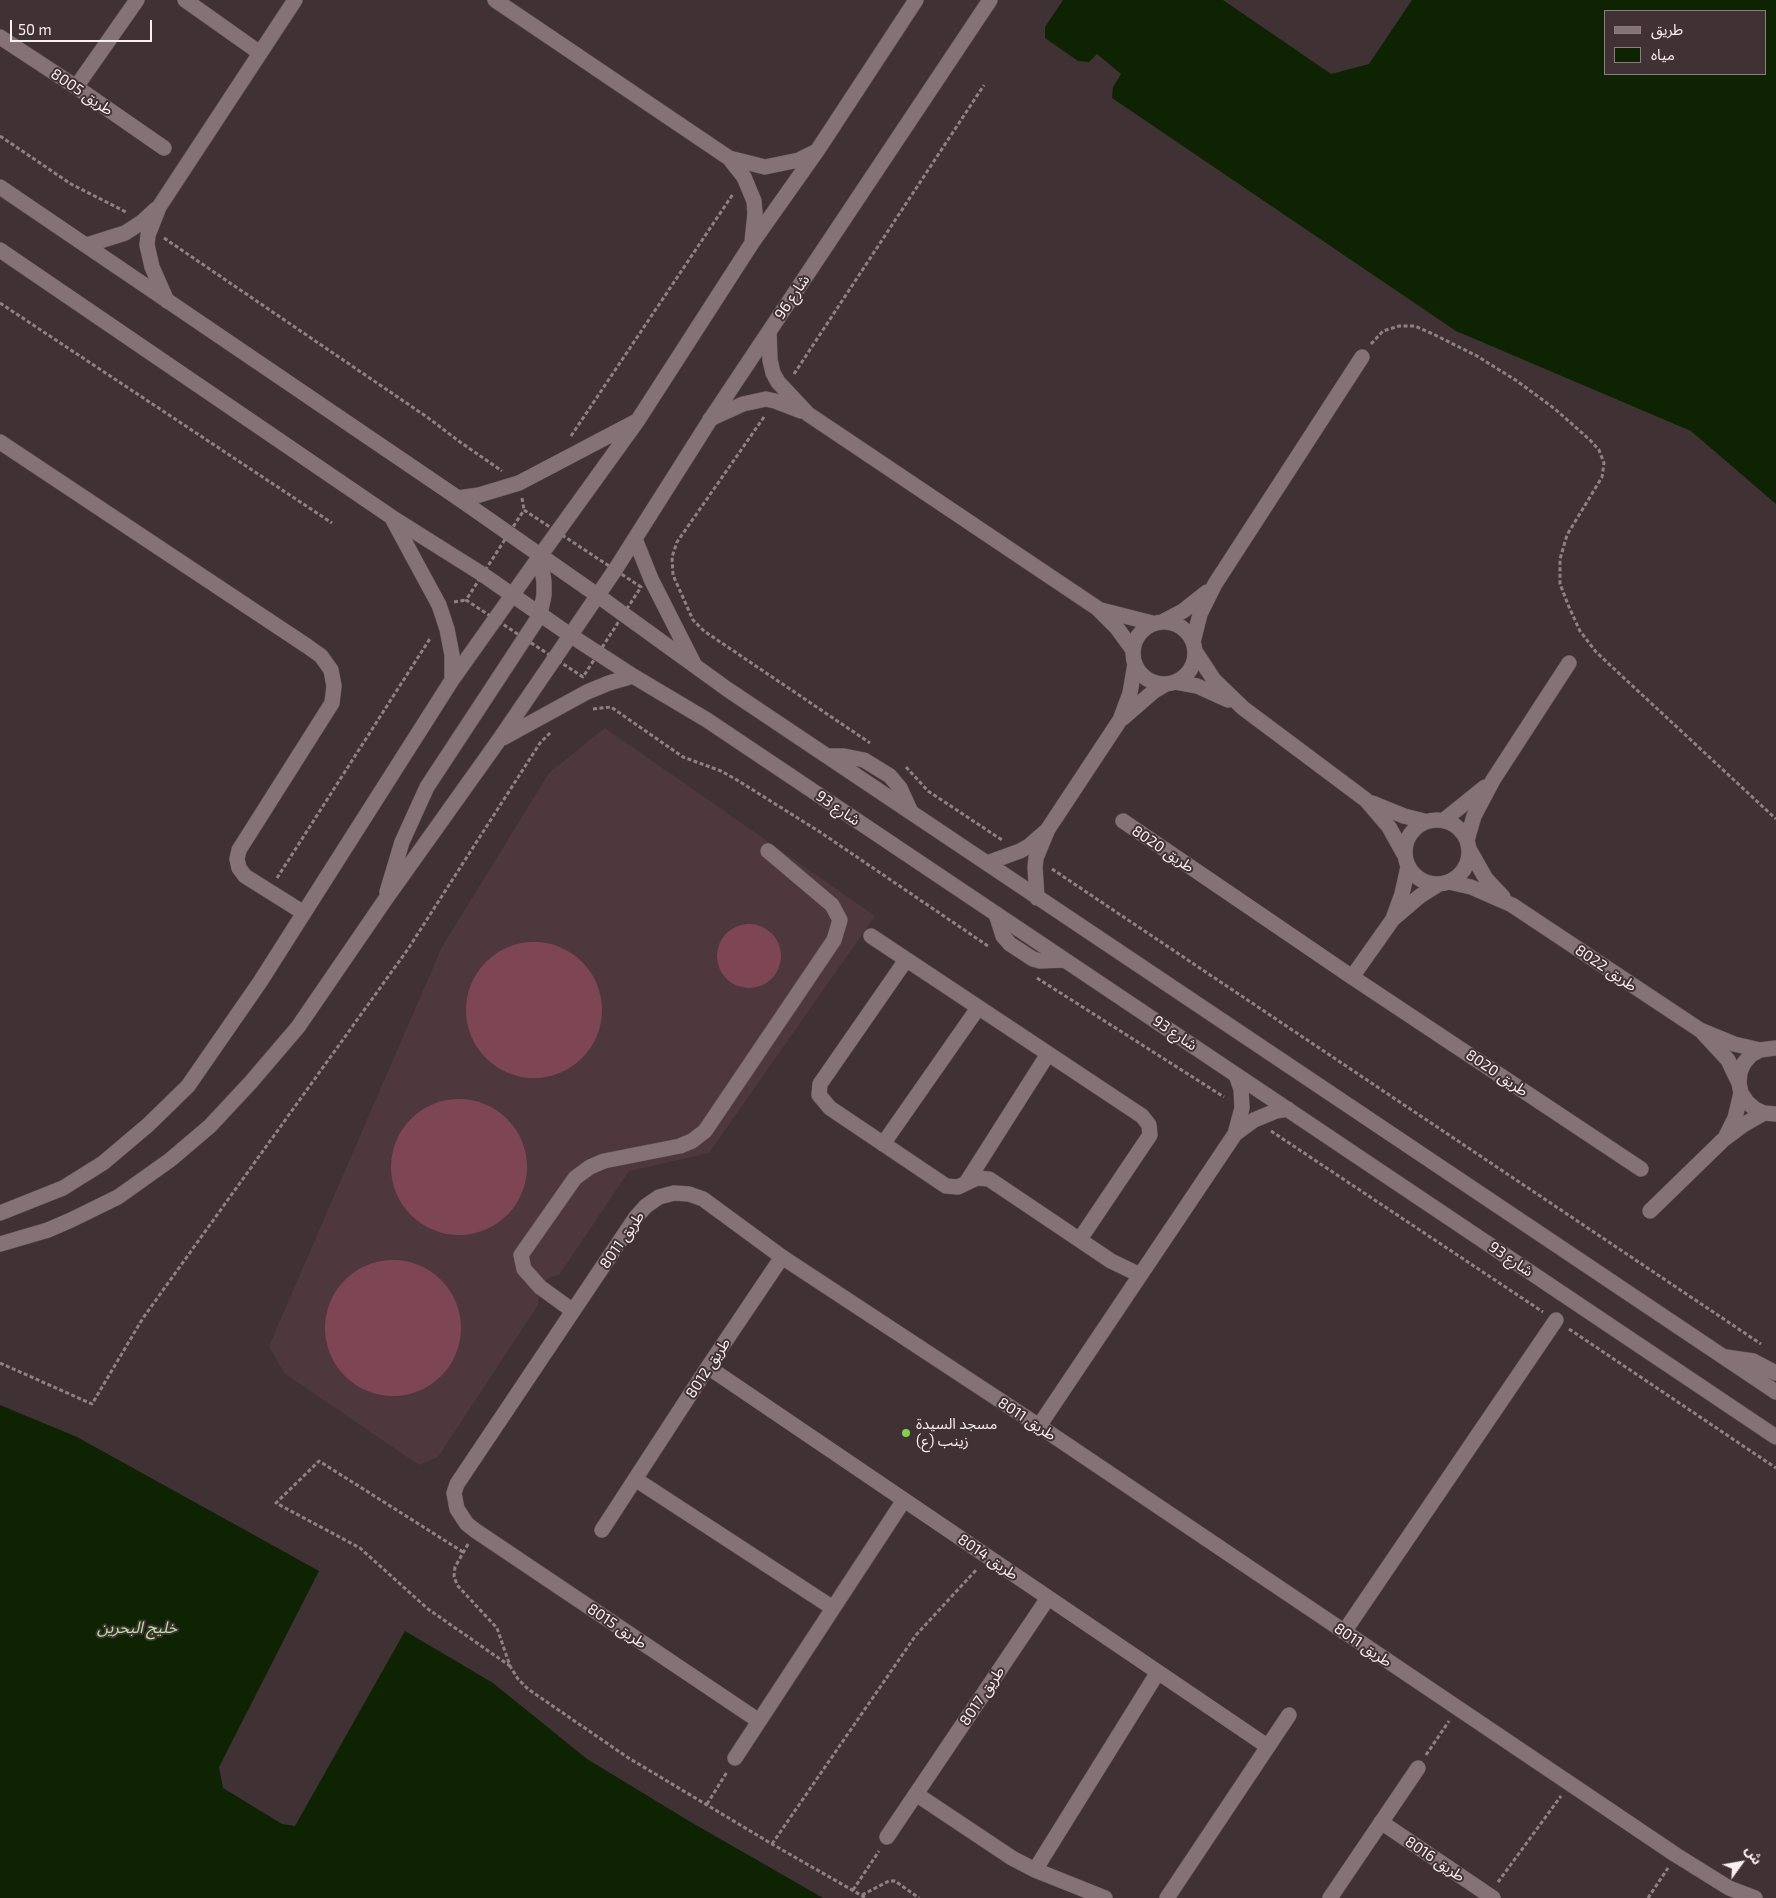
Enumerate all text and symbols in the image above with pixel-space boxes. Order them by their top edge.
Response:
scale bar [12,10,155,42]
legend [1604,10,1766,75]
text: 50 m [18,20,52,38]
text: طريق [1651,20,1683,38]
text: مياه [1651,45,1675,63]
street label: طريق 8005 [48,65,116,119]
street label: شارع 96 [771,271,813,323]
street label: شارع 93 [812,787,864,829]
street label: طريق 8020 [1128,822,1198,876]
street label: طريق 8022 [1572,941,1640,995]
street label: شارع 93 [1149,1012,1201,1054]
street label: طريق 8020 [1462,1046,1532,1100]
street label: طريق 8011 [596,1208,648,1272]
street label: شارع 93 [1485,1238,1537,1280]
street label: طريق 8012 [682,1335,734,1401]
street label: طريق 8011 [995,1394,1059,1444]
place label: مسجد السيدة زينب (ع) [916,1415,997,1450]
marker: مسجد السيدة زينب (ع) [900,1427,912,1439]
street label: طريق 8014 [954,1530,1022,1584]
street label: طريق 8015 [584,1600,650,1652]
water label: خليج البحرين [97,1618,177,1638]
street label: طريق 8011 [1331,1619,1395,1671]
street label: طريق 8017 [956,1663,1008,1729]
street label: طريق 8016 [1402,1832,1468,1886]
north arrow [1716,1838,1766,1888]
text: ش [1742,1842,1766,1867]

